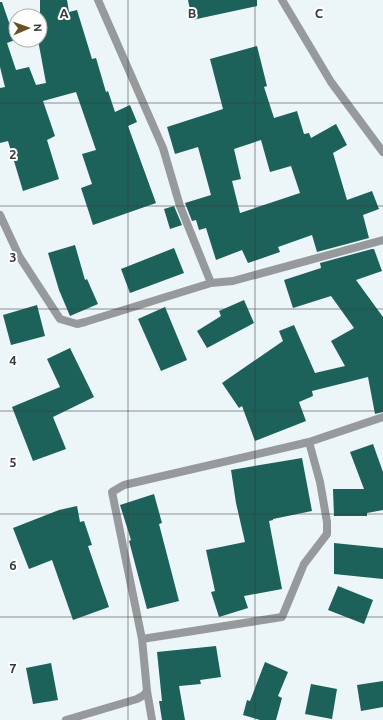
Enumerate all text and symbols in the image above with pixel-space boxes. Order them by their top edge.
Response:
text: A [59,6,69,20]
text: B [188,6,197,20]
text: C [315,6,324,20]
north arrow [8,8,48,48]
text: N [32,23,44,32]
text: 2 [9,147,17,161]
text: 3 [9,250,17,264]
text: 4 [9,353,17,367]
text: 5 [9,455,17,469]
text: 6 [9,558,17,572]
text: 7 [9,661,17,675]

